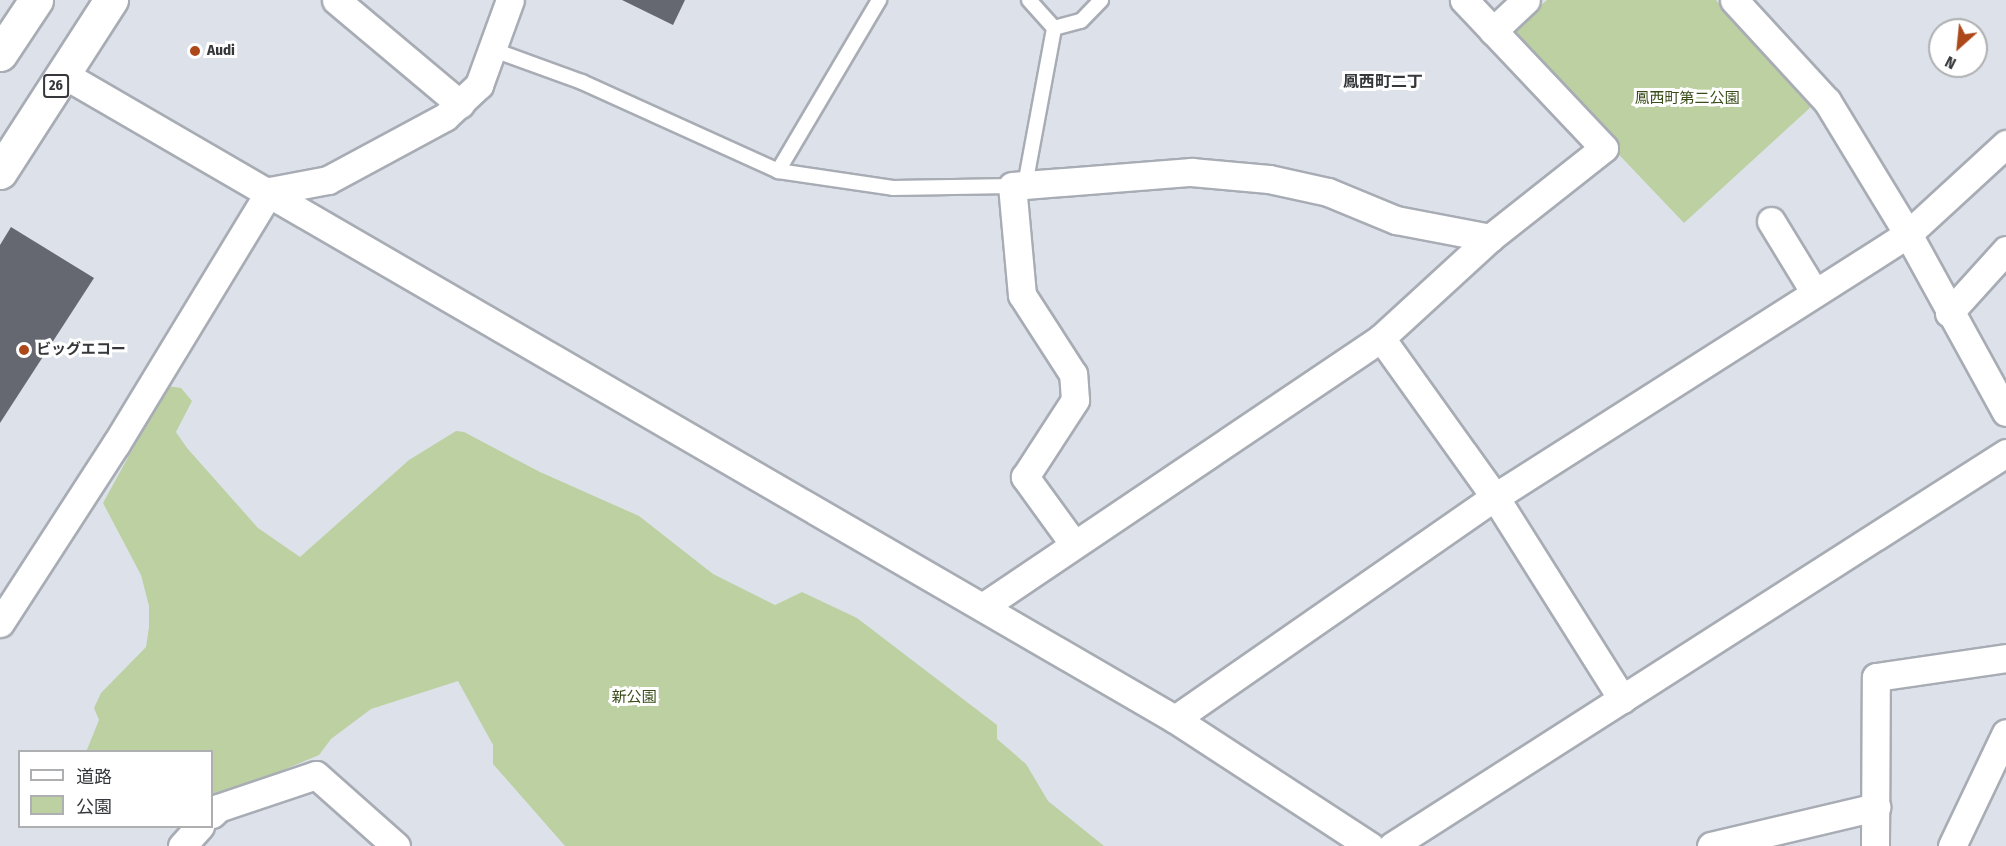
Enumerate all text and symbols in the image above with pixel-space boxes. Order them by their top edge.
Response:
north arrow [1928,18,1988,78]
place label: Audi [207,42,235,60]
marker: Audi [188,44,202,58]
text: N [1942,52,1959,73]
district label: 鳳西町二丁 [1343,72,1423,92]
road number: 26 [42,75,70,97]
park label: 鳳西町第二公園 [1635,90,1739,108]
place label: ビッグエコー [36,341,126,359]
marker: ビッグエコー [17,343,31,357]
park label: 新公園 [612,689,656,707]
legend [18,750,213,828]
text: 道路 [76,766,112,788]
text: 公園 [76,796,112,818]

